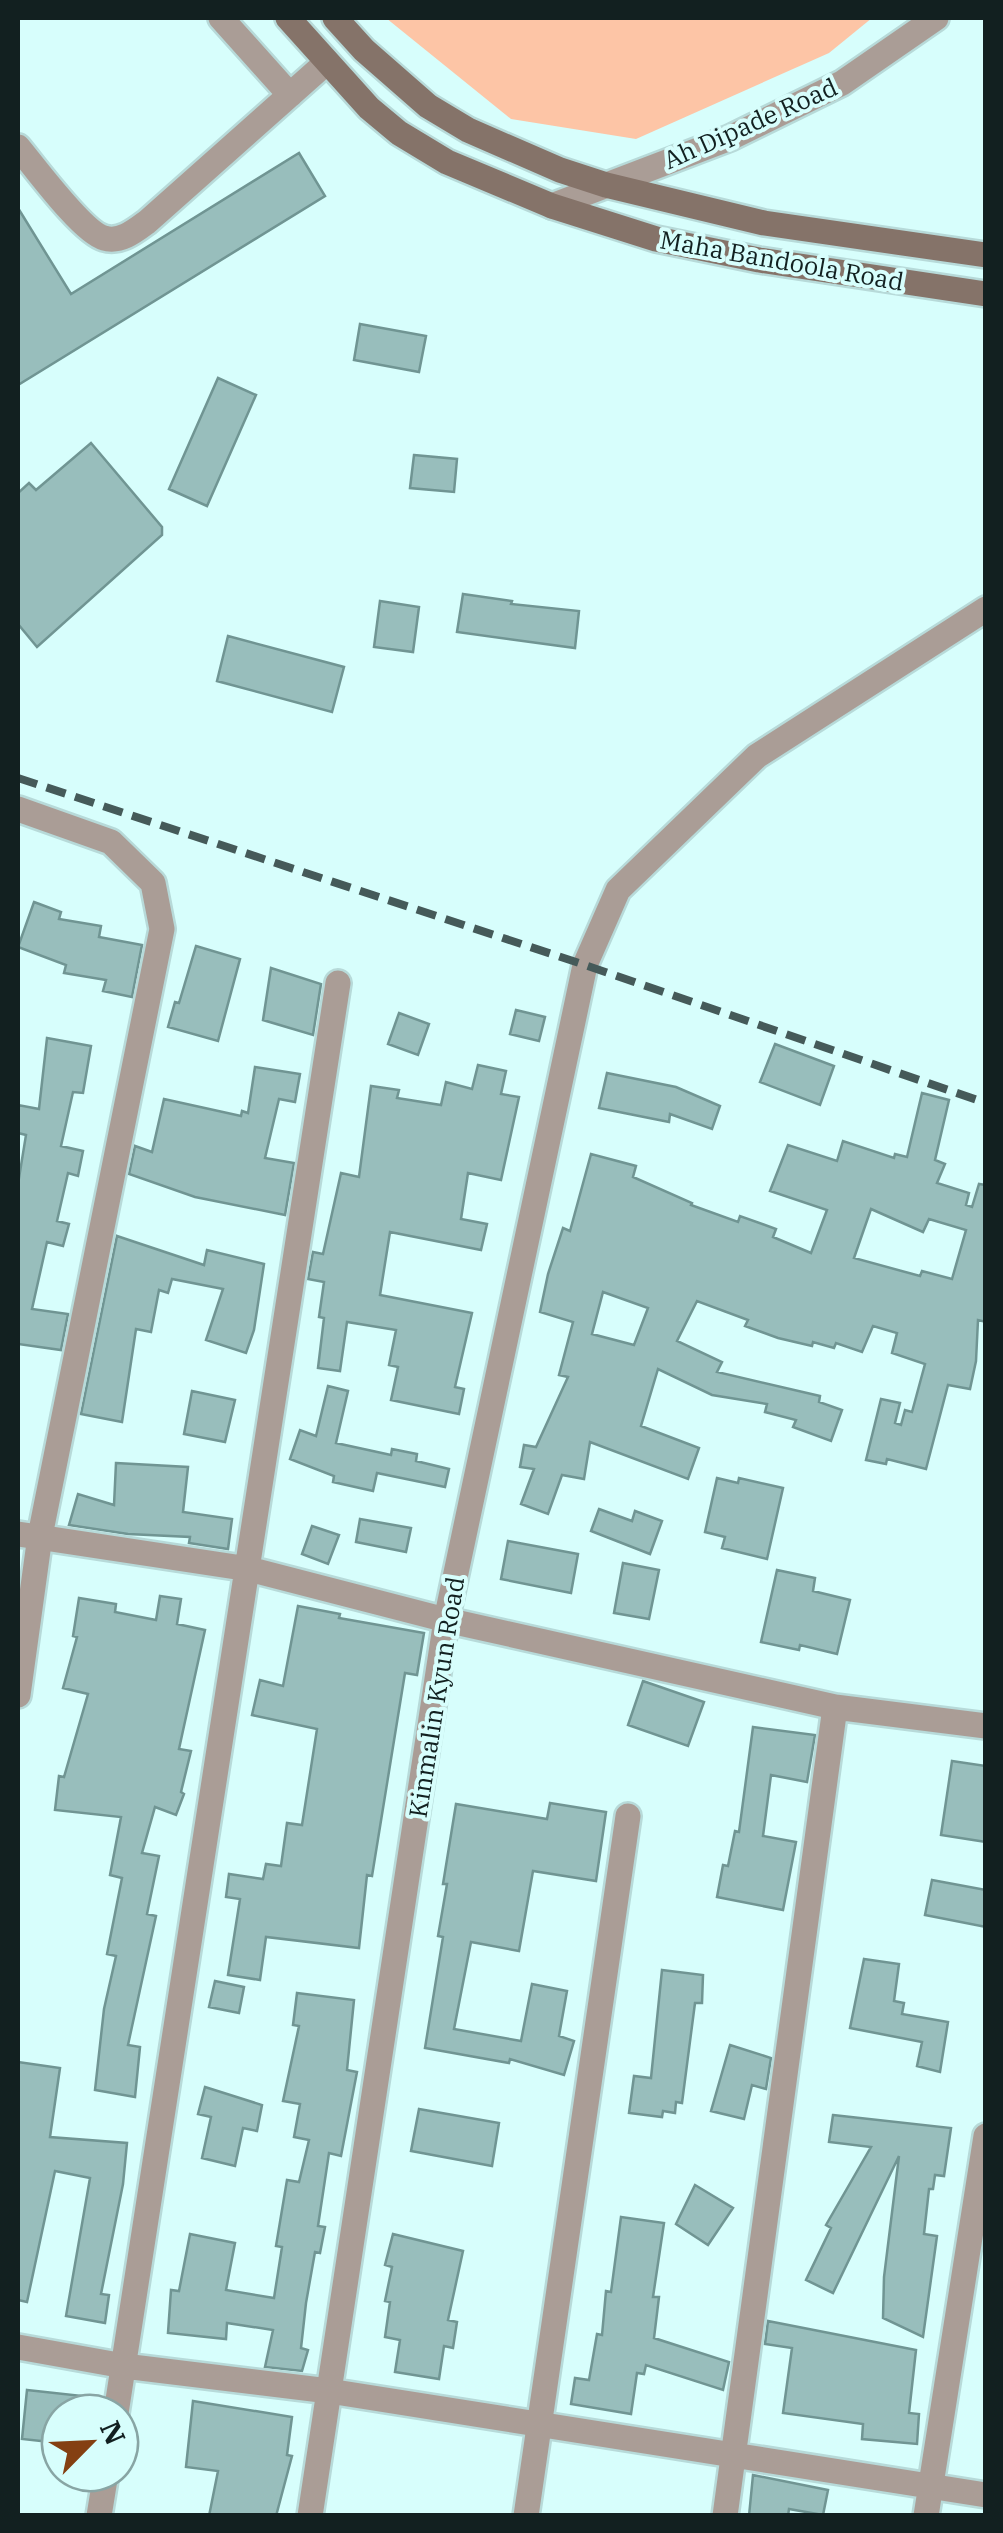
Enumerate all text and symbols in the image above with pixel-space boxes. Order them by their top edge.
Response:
street label: Ah Dipade Road [658,70,842,176]
street label: Maha Bandoola Road [657,222,907,298]
street label: Kinmalin Kyun Road [401,1574,471,1820]
north arrow [40,2393,140,2493]
text: N [92,2415,135,2450]

